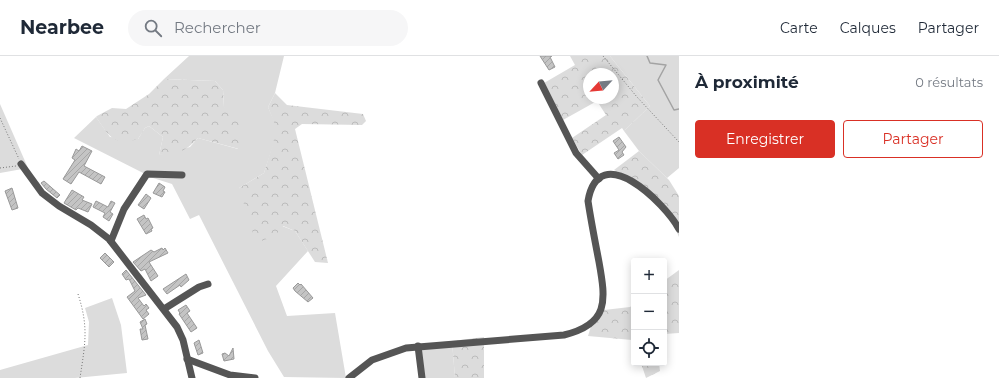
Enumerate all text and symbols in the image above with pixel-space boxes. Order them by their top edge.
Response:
search box [128,10,408,46]
text: Nearbee [20,16,104,39]
icon: search [142,17,164,39]
text: Rechercher [174,18,261,37]
text: Carte [780,19,818,37]
text: Calques [840,19,896,37]
text: Partager [918,19,979,37]
north arrow [583,68,619,104]
text: À proximité [695,72,799,92]
text: 0 résultats [915,74,983,90]
button: Enregistrer [695,120,835,158]
button: Partager [843,120,983,158]
map controls [631,258,667,366]
button: + [631,258,667,294]
button: − [631,294,667,330]
button: locate [631,330,667,366]

